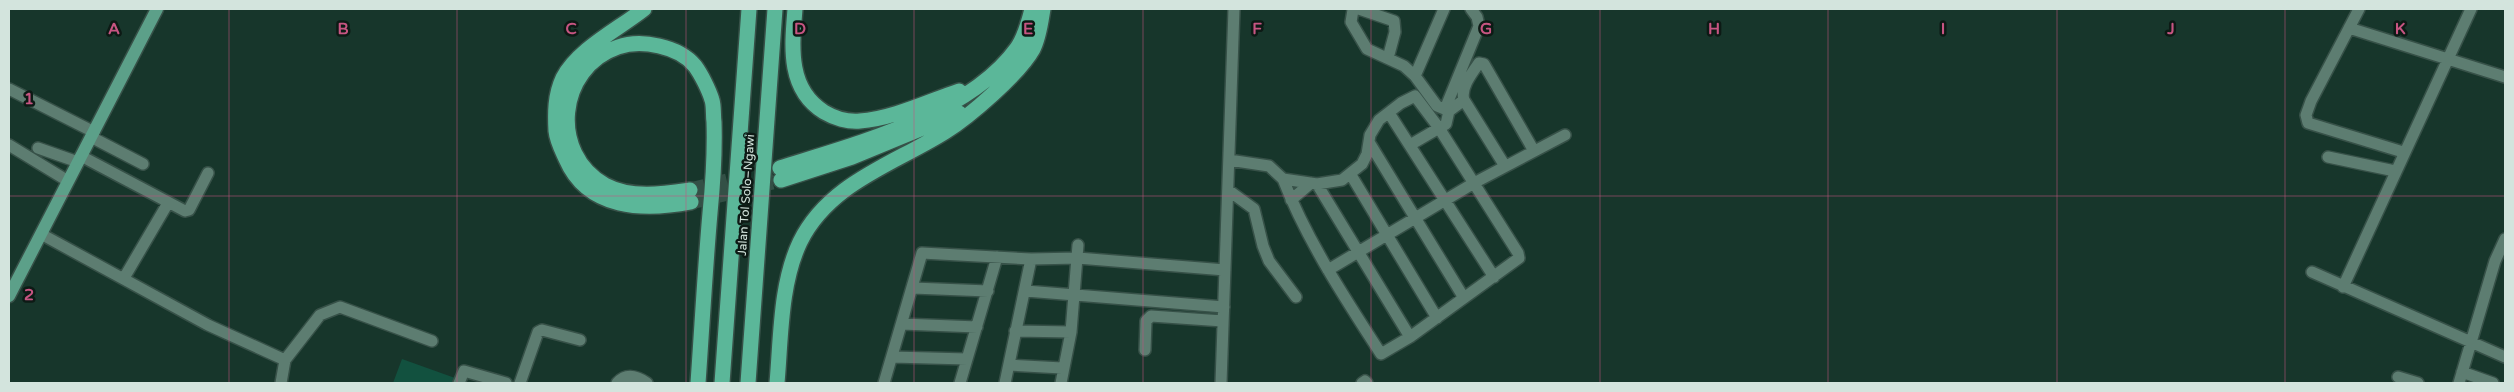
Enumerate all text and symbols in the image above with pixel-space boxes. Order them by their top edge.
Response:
text: A [108,19,120,39]
text: B [337,19,349,39]
text: C [565,19,577,39]
text: D [794,19,806,39]
text: E [1023,19,1033,39]
text: F [1252,19,1262,39]
text: G [1480,19,1492,39]
text: H [1708,19,1720,39]
text: I [1941,19,1945,39]
text: J [2166,19,2175,39]
text: K [2395,19,2406,39]
text: 1 [24,89,34,109]
street label: Jalan Tol Solo–Ngawi [735,134,757,256]
text: 2 [24,285,34,305]

